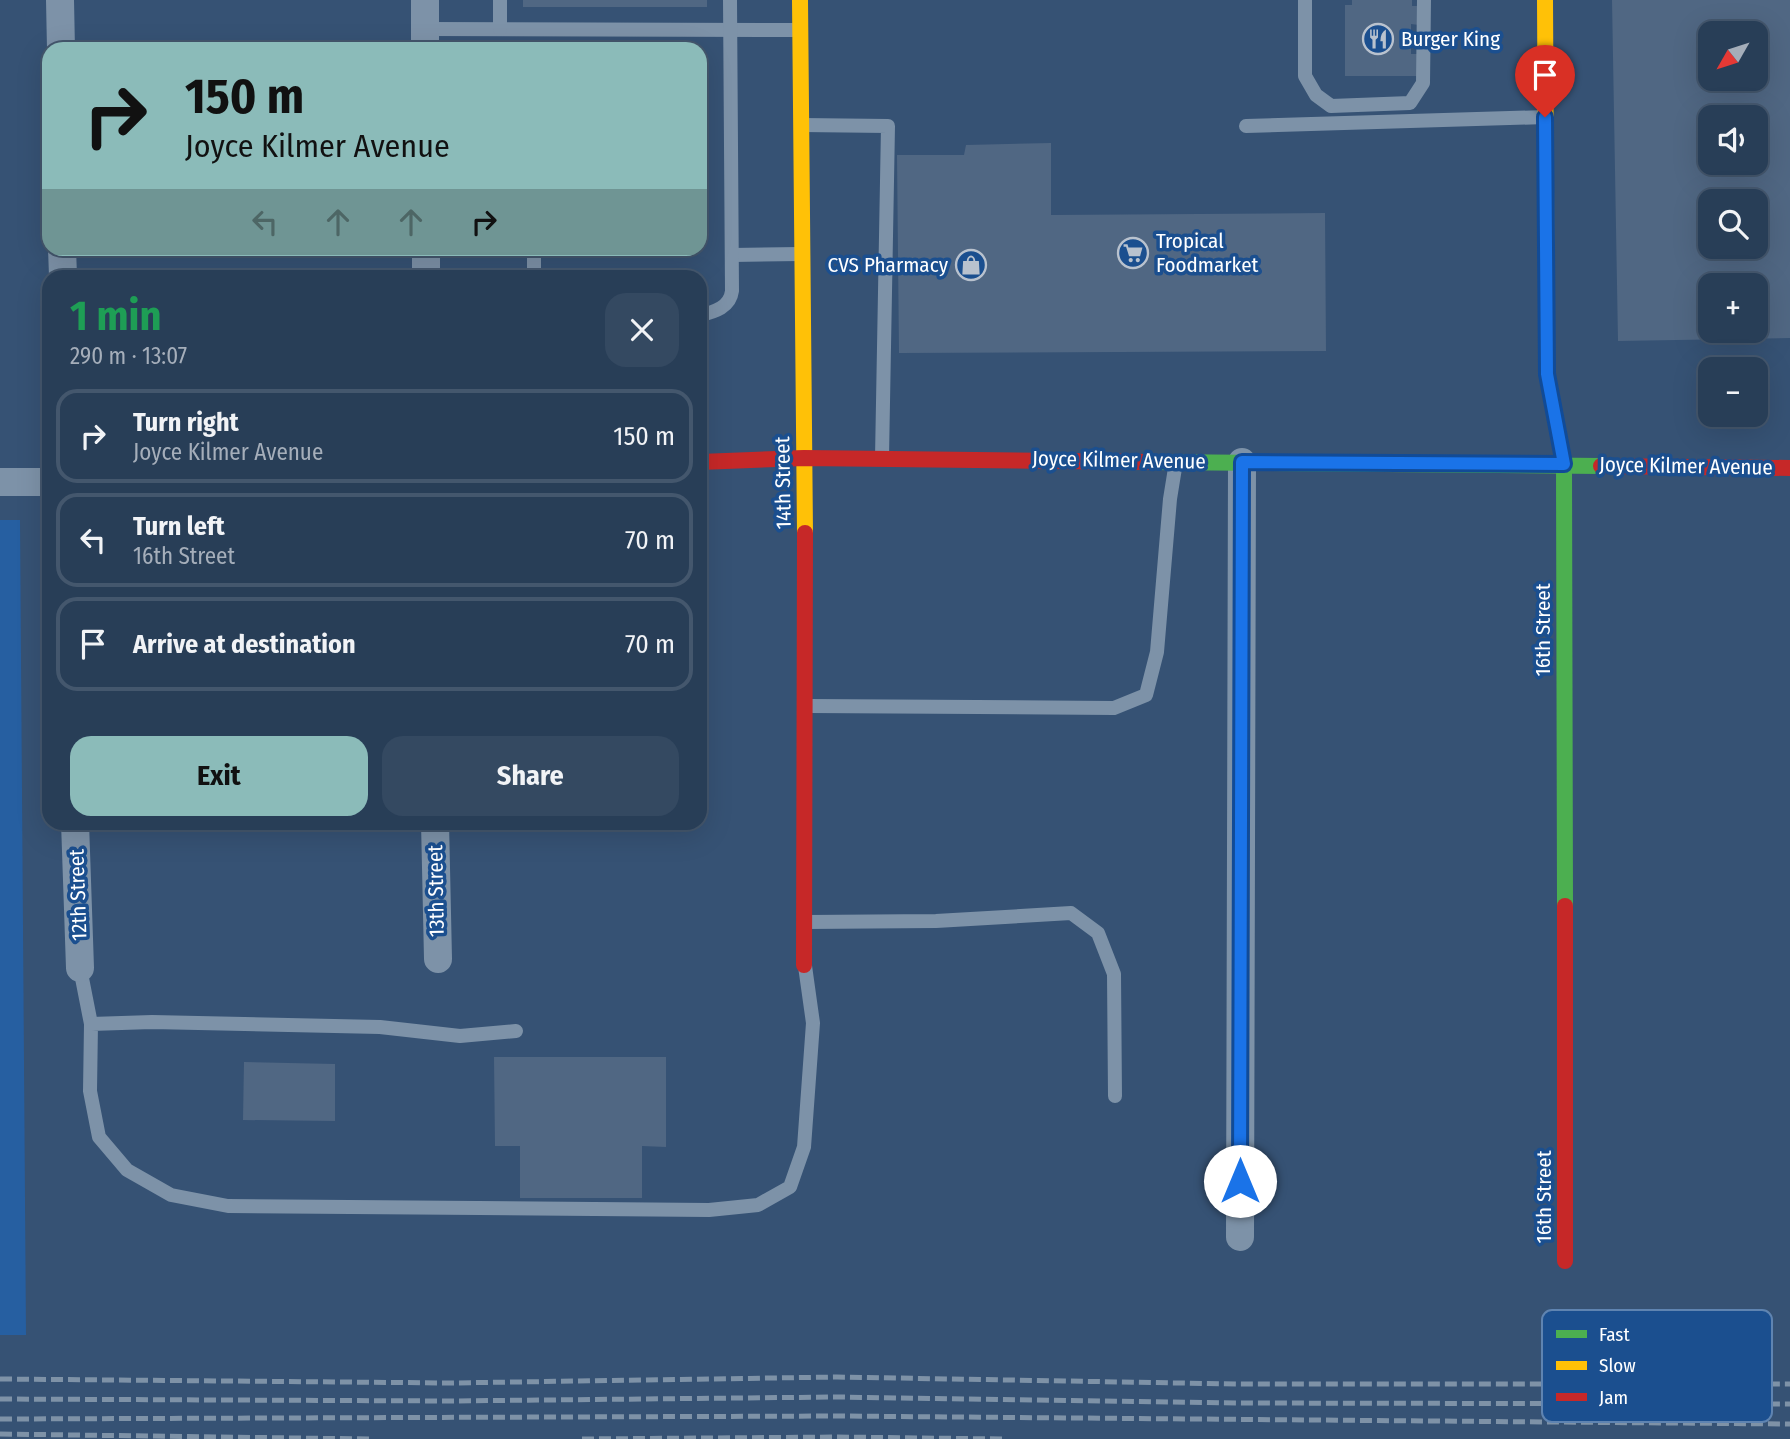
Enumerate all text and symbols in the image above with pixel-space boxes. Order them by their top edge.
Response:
north arrow [1698,21,1768,91]
map controls [1698,21,1768,427]
restaurant icon: Burger King [1361,22,1395,56]
place label: Burger King [1401,26,1500,52]
pin [1515,45,1575,117]
icon: arrive [1526,56,1564,94]
text: 150 m [185,67,304,126]
icon: right [70,70,161,161]
button: sound [1698,105,1768,175]
text: Joyce Kilmer Avenue [185,127,450,165]
button: search [1698,189,1768,259]
icon: left [246,203,284,241]
icon: ahead [319,203,357,241]
icon: ahead [392,203,430,241]
icon: right [465,203,503,241]
place label: Tropical Foodmarket [1156,228,1259,278]
supermarket icon: Tropical Foodmarket [1116,236,1150,270]
shop icon: CVS Pharmacy [954,248,988,282]
place label: CVS Pharmacy [828,252,949,278]
button: + [1698,273,1768,343]
text: 1 min [70,291,161,341]
button: close [605,293,679,367]
text: 290 m · 13:07 [70,342,187,370]
button: − [1698,357,1768,427]
text: Turn right [133,407,239,438]
icon: right [74,417,112,455]
text: 150 m [613,421,675,452]
street label: 14th Street [769,436,797,530]
text: Joyce Kilmer Avenue [133,438,323,466]
street label: Joyce Kilmer Avenue [1032,445,1206,475]
street label: Joyce Kilmer Avenue [1599,451,1773,481]
text: Turn left [133,511,225,542]
icon: left [74,521,112,559]
text: 70 m [625,525,675,556]
text: 16th Street [133,542,235,570]
street label: 16th Street [1530,583,1556,677]
icon: arrive [74,625,112,663]
text: Arrive at destination [133,629,356,660]
text: 70 m [625,629,675,660]
button: Exit [70,736,368,816]
button: Share [382,736,679,816]
street label: 13th Street [422,845,450,937]
street label: 12th Street [63,848,93,941]
position arrow [1203,1144,1277,1218]
street label: 16th Street [1531,1150,1557,1244]
legend [1542,1310,1772,1422]
text: Fast [1599,1323,1630,1346]
text: Slow [1599,1354,1636,1377]
text: Jam [1599,1386,1628,1409]

